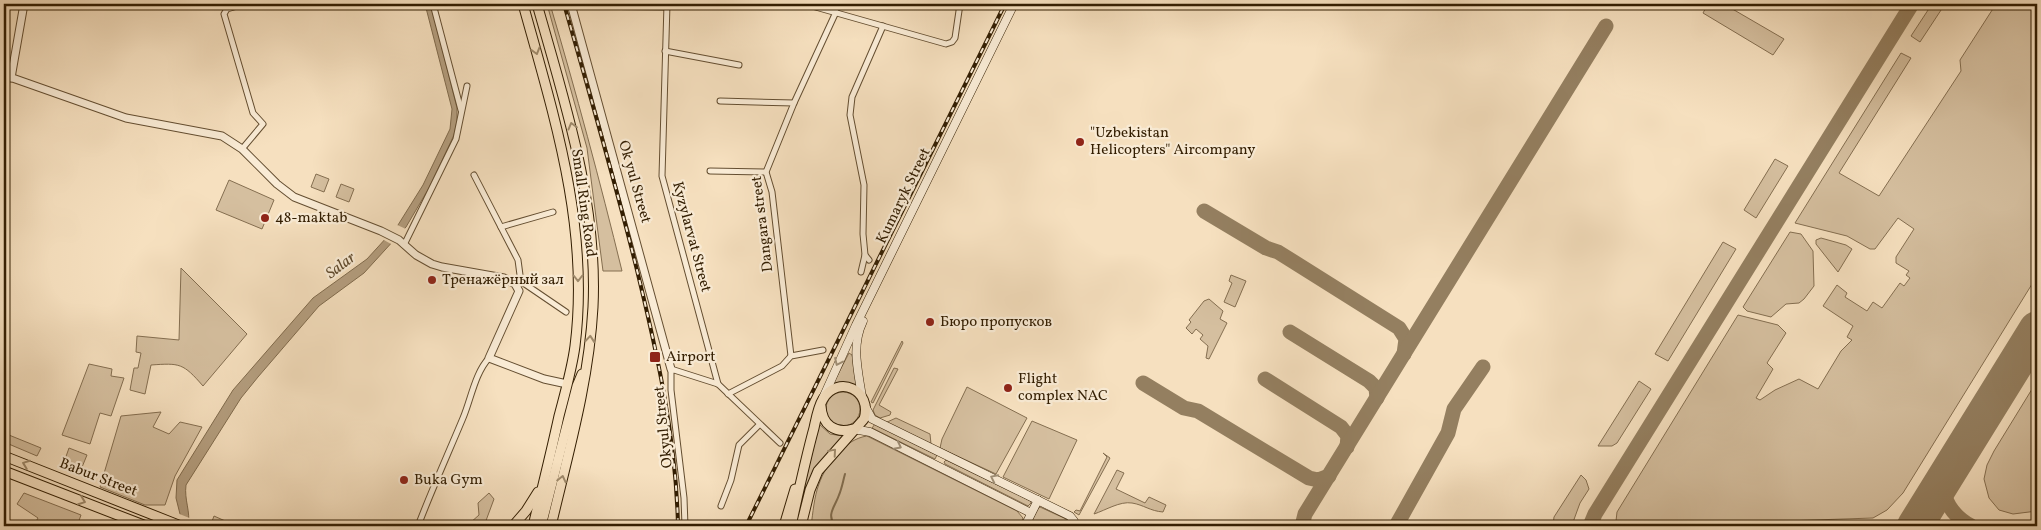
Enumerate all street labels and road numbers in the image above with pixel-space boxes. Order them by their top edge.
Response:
street label: Ok yul Street [612,138,656,226]
street label: Kumaryk Street [872,145,936,247]
street label: Small Ring Road [565,147,601,259]
street label: Dangara street [747,175,779,273]
street label: Kyzylarvat Street [666,179,716,295]
street label: Okyul Street [649,385,679,469]
street label: Babur Street [56,453,140,503]

